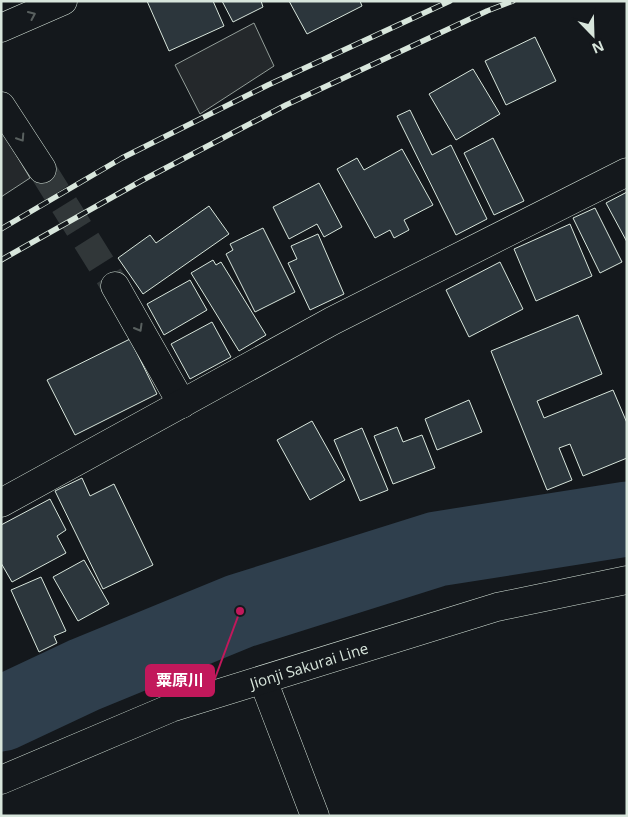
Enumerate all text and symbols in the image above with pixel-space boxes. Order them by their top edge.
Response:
one-way arrow [27,10,36,21]
north arrow [568,10,618,60]
text: N [589,36,607,58]
one-way arrow [15,132,25,141]
one-way arrow [132,323,142,332]
street label: Jionji Sakurai Line [245,638,370,694]
callout: 粟原川 [146,665,214,696]
text: 粟原川 [156,669,204,691]

